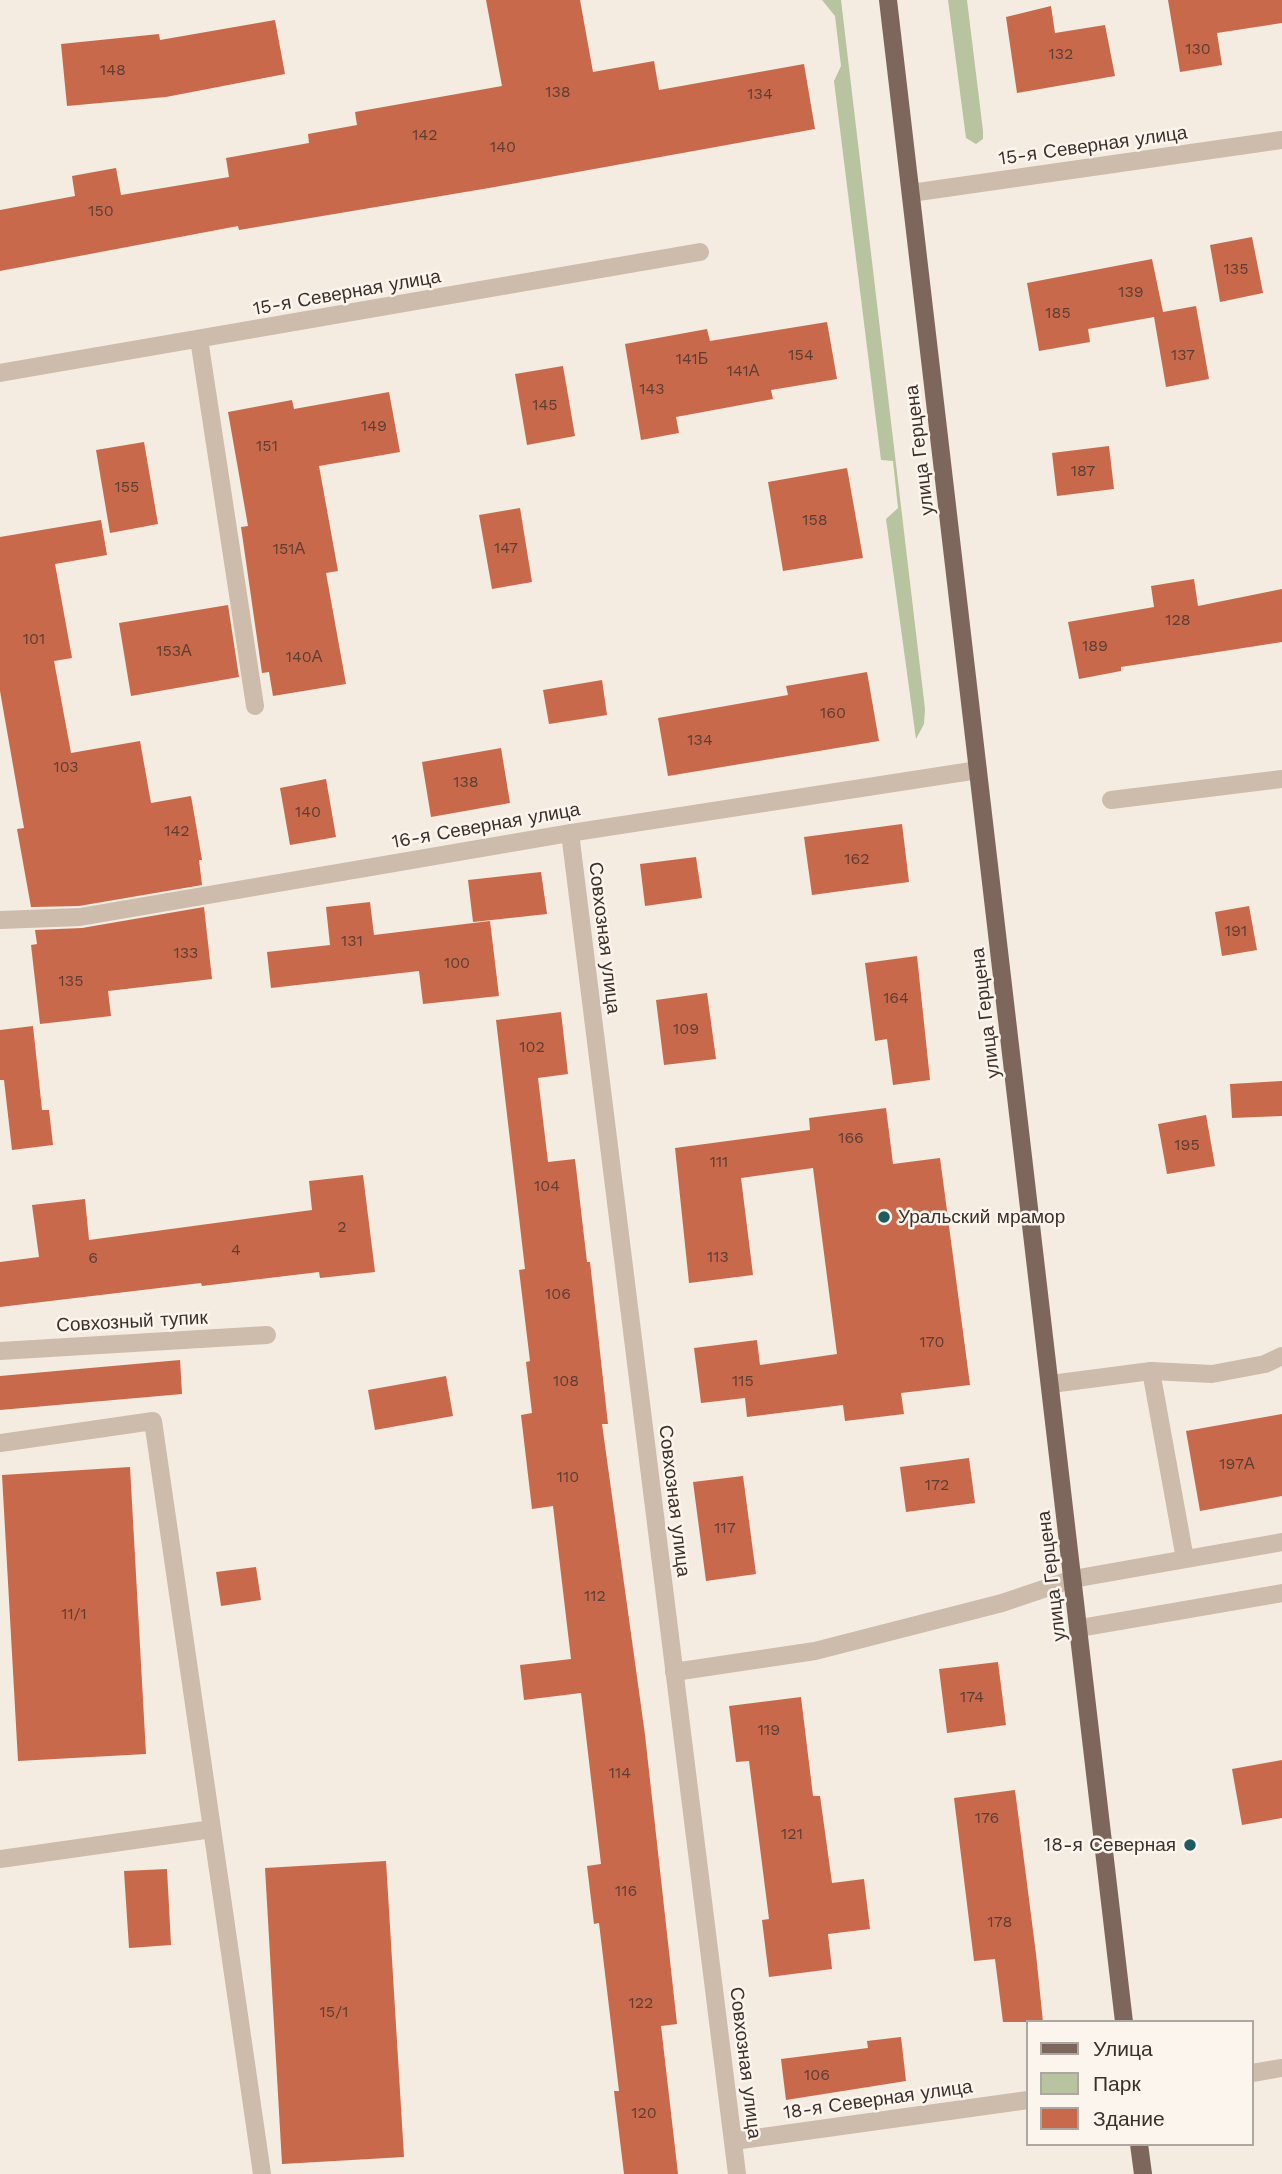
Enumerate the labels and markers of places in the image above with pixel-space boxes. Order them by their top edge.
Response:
place label: Уральский мрамор [898,1206,1065,1228]
marker: Уральский мрамор [876,1209,892,1225]
place label: 18-я Северная [1044,1834,1176,1856]
marker: 18-я Северная [1182,1837,1198,1853]

